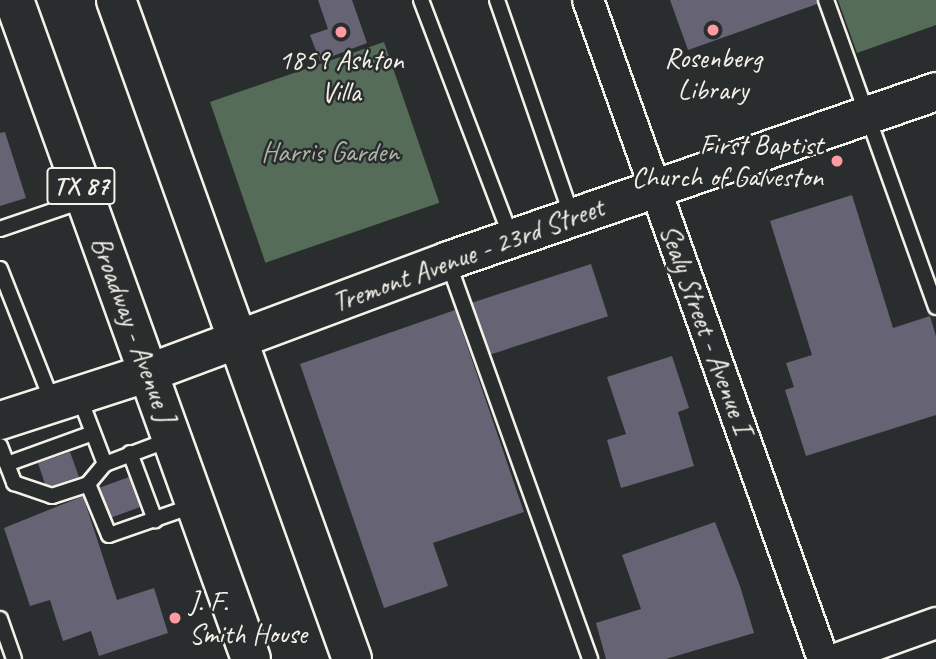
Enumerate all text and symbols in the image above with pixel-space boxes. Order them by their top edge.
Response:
marker: Rosenberg Library [705,22,721,38]
marker: 1859 Ashton Villa [333,24,349,40]
place label: Rosenberg Library [664,41,762,107]
place label: 1859 Ashton Villa [279,43,403,109]
place label: First Baptist Church of Galveston [631,128,823,194]
park label: Harris Garden [261,135,399,169]
marker: First Baptist Church of Galveston [829,153,845,169]
road number: TX 87 [46,164,116,209]
street label: Tremont Avenue - 23rd Street [328,190,608,320]
street label: Sealy Street - Avenue I [653,220,759,438]
street label: Broadway - Avenue J [84,232,182,426]
place label: J. F. Smith House [189,585,307,651]
marker: J. F. Smith House [167,610,183,626]

